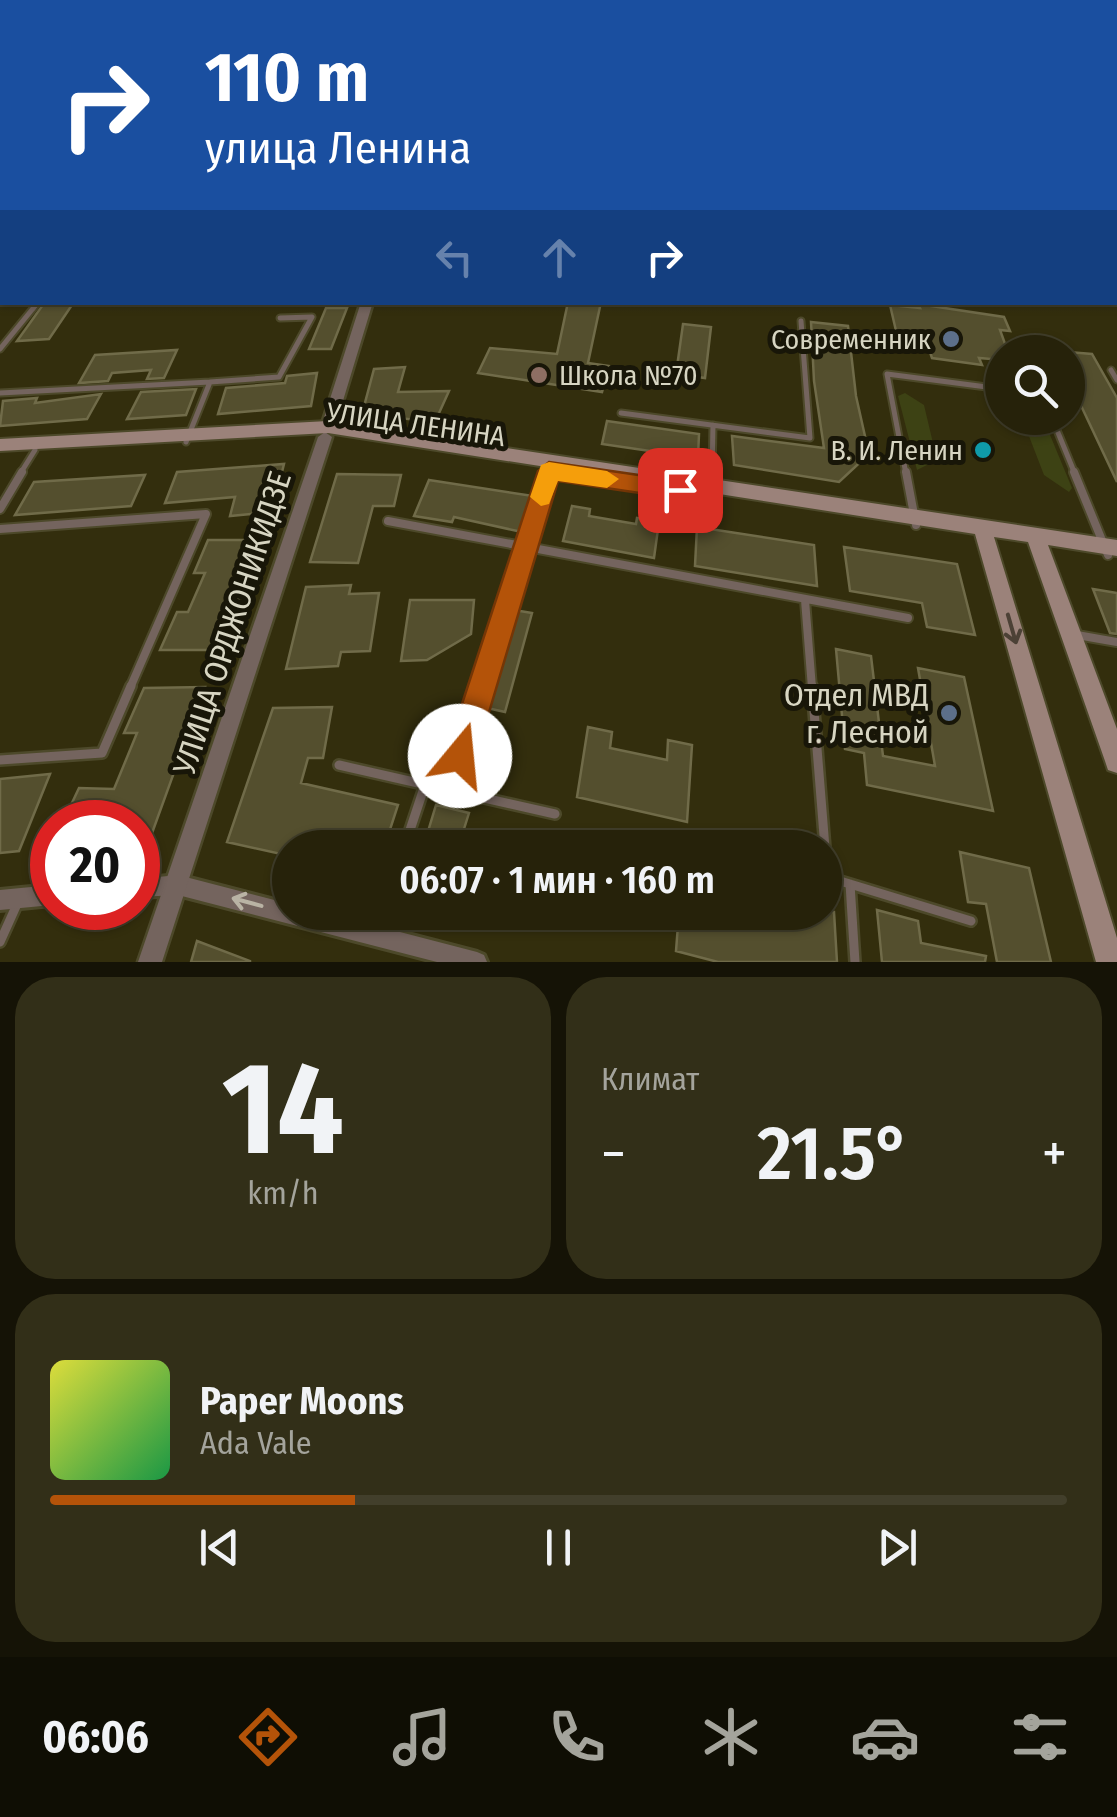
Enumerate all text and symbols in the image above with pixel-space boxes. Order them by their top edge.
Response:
text: 110 m [205,36,369,120]
icon: right [40,40,170,170]
text: улица Ленина [205,121,471,175]
icon: left [427,230,482,285]
icon: ahead [532,230,587,285]
icon: right [637,230,692,285]
place label: Современник [771,323,931,356]
marker: Современник [940,328,962,350]
map controls [985,335,1085,435]
button: search [985,335,1085,435]
place label: Школа №70 [559,359,698,392]
marker: Школа №70 [528,364,550,386]
street label: УЛИЦА ЛЕНИНА [324,395,508,453]
place label: В. И. Ленин [830,434,963,467]
marker: В. И. Ленин [972,439,994,461]
pin [638,448,723,533]
icon: arrive [653,463,708,518]
street label: УЛИЦА ОРДЖОНИКИДЗЕ [165,467,299,780]
one-way arrow [1004,613,1022,645]
place label: Отдел МВД г. Лесной [784,676,929,751]
marker: Отдел МВД г. Лесной [938,702,960,724]
position arrow [408,704,512,808]
speed limit sign: 20 [30,800,160,930]
text: 06:07 · 1 мин · 160 m [399,857,715,903]
one-way arrow [232,892,263,911]
text: 14 [222,1031,344,1187]
text: Климат [601,1060,699,1098]
text: 21.5° [758,1109,910,1199]
text: − [601,1121,626,1187]
text: + [1042,1121,1067,1187]
text: km/h [247,1174,319,1212]
text: Paper Moons [200,1378,404,1424]
text: Ada Vale [200,1424,312,1462]
icon: previous [192,1520,247,1575]
icon: pause [531,1520,586,1575]
icon: next [870,1520,925,1575]
icon: directions [233,1702,303,1772]
icon: music [387,1702,457,1772]
icon: phone [542,1702,612,1772]
icon: climate [696,1702,766,1772]
icon: car [850,1702,920,1772]
icon: filters [1005,1702,1075,1772]
text: 06:06 [42,1710,149,1764]

